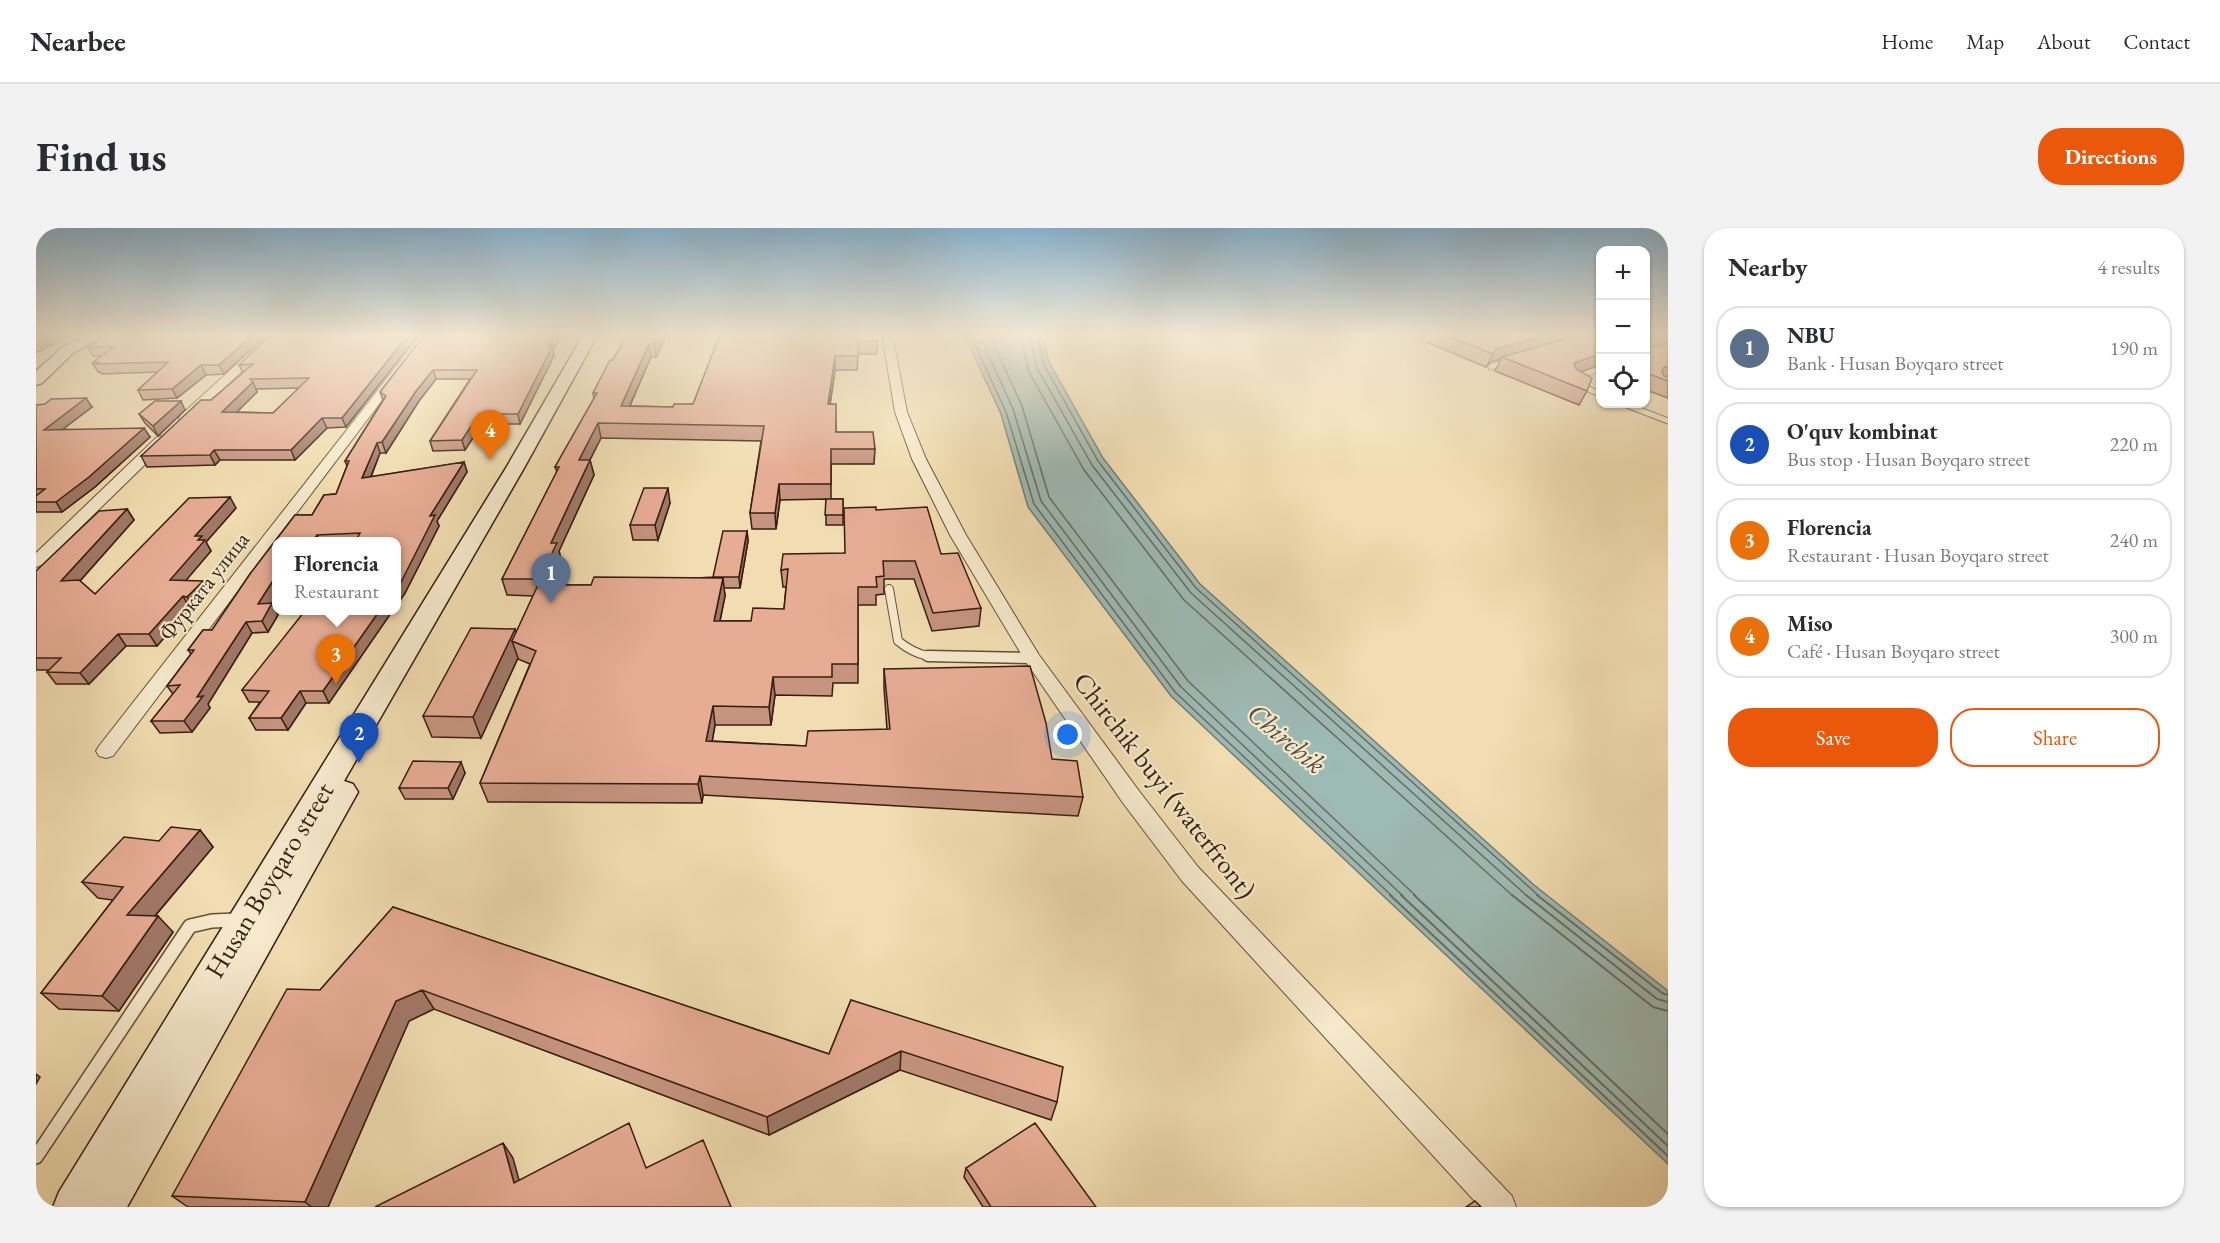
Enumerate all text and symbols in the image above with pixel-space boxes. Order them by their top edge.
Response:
text: Nearbee [30,23,126,59]
text: Home [1881,28,1933,55]
text: Map [1966,28,2004,55]
text: About [2037,28,2090,55]
text: Contact [2123,28,2190,55]
button: Directions [2038,128,2184,185]
text: Find us [36,129,167,184]
map controls [1596,246,1650,408]
button: + [1596,246,1650,300]
text: Nearby [1728,250,1808,284]
text: 4 results [2097,254,2160,280]
button: − [1596,300,1650,354]
text: NBU [1787,321,1835,350]
text: 1 [1744,335,1755,361]
text: 190 m [2110,335,2158,361]
text: Bank · Husan Boyqaro street [1787,350,2004,376]
button: locate [1596,354,1650,408]
pin: 4 [470,410,510,460]
text: O'quv kombinat [1787,417,1938,446]
text: 2 [1744,431,1755,457]
text: 220 m [2110,431,2158,457]
text: Bus stop · Husan Boyqaro street [1787,446,2030,472]
text: Florencia [1787,513,1872,542]
street label: Фурката улица [152,526,256,646]
text: 3 [1744,527,1755,553]
text: 240 m [2110,527,2158,553]
popup [272,537,401,615]
text: Restaurant · Husan Boyqaro street [1787,542,2049,568]
text: Florencia [294,549,379,578]
pin: 1 [532,554,570,603]
text: Restaurant [294,578,379,604]
text: Miso [1787,609,1833,638]
text: 4 [1744,623,1755,649]
text: 300 m [2110,623,2158,649]
pin: 3 [316,634,356,684]
text: Café · Husan Boyqaro street [1787,638,2000,664]
street label: Chirchik buyi (waterfront) [1066,665,1264,905]
water label: Chirchik [1240,695,1334,781]
button: Save [1728,708,1938,767]
button: Share [1950,708,2160,767]
pin: 2 [340,714,378,763]
your location [1053,720,1082,749]
street label: Husan Boyqaro street [197,775,342,984]

